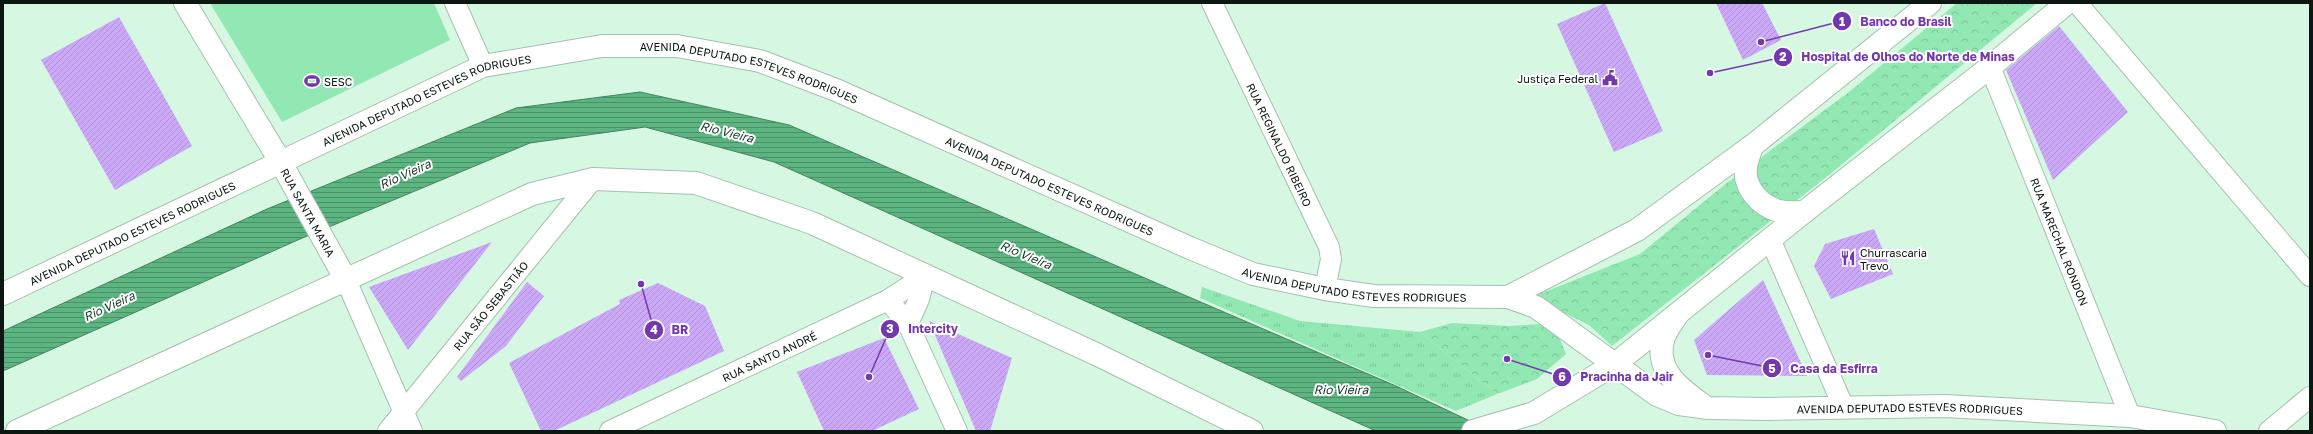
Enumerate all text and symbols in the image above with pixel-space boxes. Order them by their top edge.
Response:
callout: Banco do Brasil [1832,9,1960,33]
text: 1 [1839,14,1845,29]
text: Banco do Brasil [1860,14,1952,29]
street label: AVENIDA DEPUTADO ESTEVES RODRIGUES [640,40,860,106]
callout: Hospital de Olhos do Norte de Minas [1773,45,2023,69]
text: 2 [1779,49,1787,64]
text: Hospital de Olhos do Norte de Minas [1801,49,2015,64]
street label: AVENIDA DEPUTADO ESTEVES RODRIGUES [320,51,532,148]
public building icon: Justiça Federal [1601,69,1619,87]
sports icon: SESC [303,72,321,90]
place label: Justiça Federal [1517,72,1598,85]
place label: SESC [324,75,352,88]
street label: RUA REGINALDO RIBEIRO [1245,81,1315,208]
water label: Rio Vieira [699,118,756,146]
street label: AVENIDA DEPUTADO ESTEVES RODRIGUES [944,133,1156,238]
water label: Rio Vieira [377,156,434,192]
street label: RUA SANTA MARIA [279,166,338,259]
street label: RUA MARECHAL RONDON [2029,176,2091,307]
street label: AVENIDA DEPUTADO ESTEVES RODRIGUES [27,178,237,287]
water label: Rio Vieira [998,237,1055,273]
place label: Churrascaria Trevo [1860,246,1927,272]
restaurant icon: Churrascaria Trevo [1839,249,1857,267]
street label: RUA SÃO SEBASTIÃO [450,258,530,352]
street label: AVENIDA DEPUTADO ESTEVES RODRIGUES [1240,264,1467,303]
water label: Rio Vieira [81,287,138,324]
callout: Intercity [880,317,966,341]
callout: BR [644,318,696,342]
text: 3 [886,321,894,336]
text: Intercity [908,321,959,336]
text: 4 [650,322,658,337]
text: BR [672,322,688,337]
street label: RUA SANTO ANDRÉ [720,328,819,384]
callout: Casa da Esfirra [1762,356,1885,380]
text: 5 [1768,361,1776,376]
text: Casa da Esfirra [1790,361,1878,376]
callout: Pracinha da Jair [1552,365,1681,389]
text: 6 [1558,369,1566,384]
text: Pracinha da Jair [1580,369,1674,384]
water label: Rio Vieira [1314,382,1369,397]
street label: AVENIDA DEPUTADO ESTEVES RODRIGUES [1797,399,2023,417]

